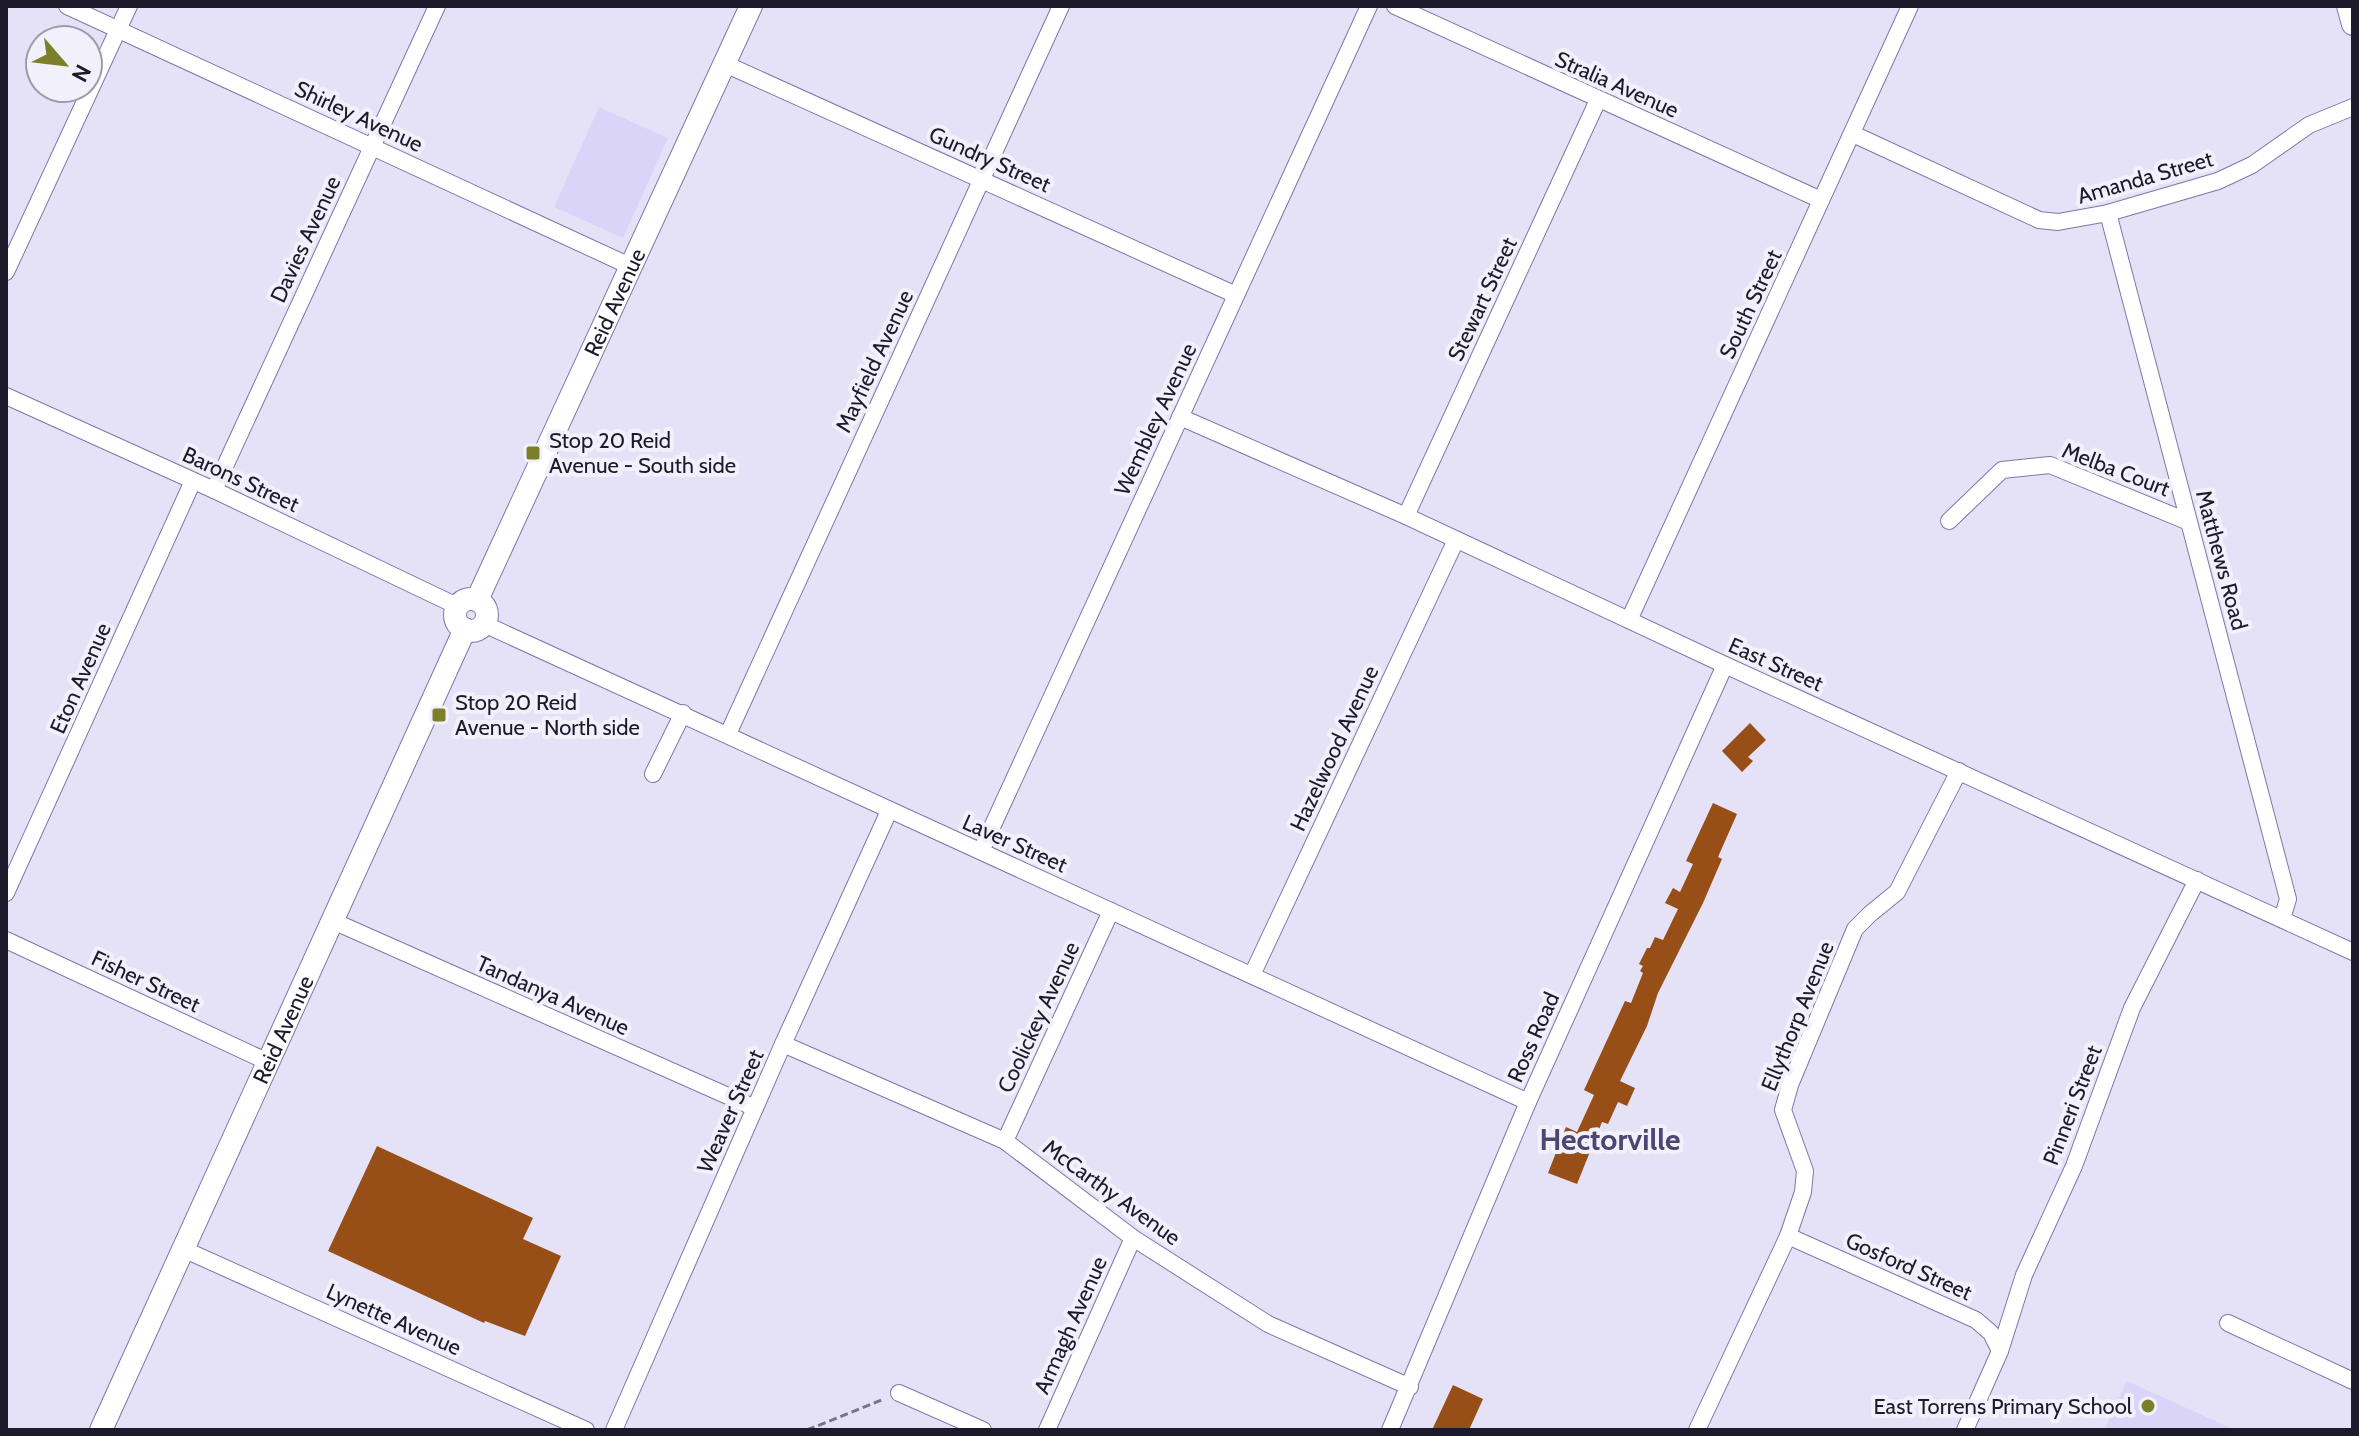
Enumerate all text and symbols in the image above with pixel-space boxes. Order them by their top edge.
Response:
north arrow [24,24,104,104]
street label: Stralia Avenue [1551,45,1683,124]
text: N [66,60,97,86]
street label: Shirley Avenue [290,75,427,158]
street label: Gundry Street [925,121,1055,199]
street label: Amanda Street [2074,145,2217,210]
street label: Davies Avenue [264,172,347,307]
street label: Stewart Street [1442,233,1523,365]
street label: Reid Avenue [578,244,651,361]
street label: South Street [1713,245,1788,363]
street label: Mayfield Avenue [830,286,919,437]
street label: Wembley Avenue [1108,339,1203,500]
place label: Stop 20 Reid Avenue - South side [549,427,736,479]
street label: Melba Court [2058,437,2174,503]
street label: Barons Street [178,441,304,518]
marker: Stop 20 Reid Avenue - South side [524,444,542,462]
street label: Matthews Road [2190,487,2253,633]
street label: Eton Avenue [44,619,117,738]
street label: East Street [1724,632,1828,698]
street label: Hazelwood Avenue [1284,661,1385,835]
place label: Stop 20 Reid Avenue - North side [455,689,640,741]
marker: Stop 20 Reid Avenue - North side [430,706,448,724]
street label: Laver Street [958,808,1072,879]
street label: Coolickey Avenue [992,937,1085,1097]
street label: Ellythorp Avenue [1755,937,1840,1095]
street label: Fisher Street [87,945,205,1019]
street label: Tandanya Avenue [472,950,633,1041]
street label: Reid Avenue [247,971,320,1088]
street label: Ross Road [1502,988,1565,1086]
street label: Pinneri Street [2037,1041,2108,1169]
street label: Weaver Street [691,1045,770,1177]
district label: Hectorville [1539,1121,1681,1158]
street label: McCarthy Avenue [1038,1134,1186,1251]
street label: Gosford Street [1841,1227,1977,1307]
street label: Armagh Avenue [1028,1252,1113,1398]
street label: Lynette Avenue [322,1278,465,1361]
place label: East Torrens Primary School [1873,1393,2133,1420]
marker: East Torrens Primary School [2139,1397,2157,1415]

